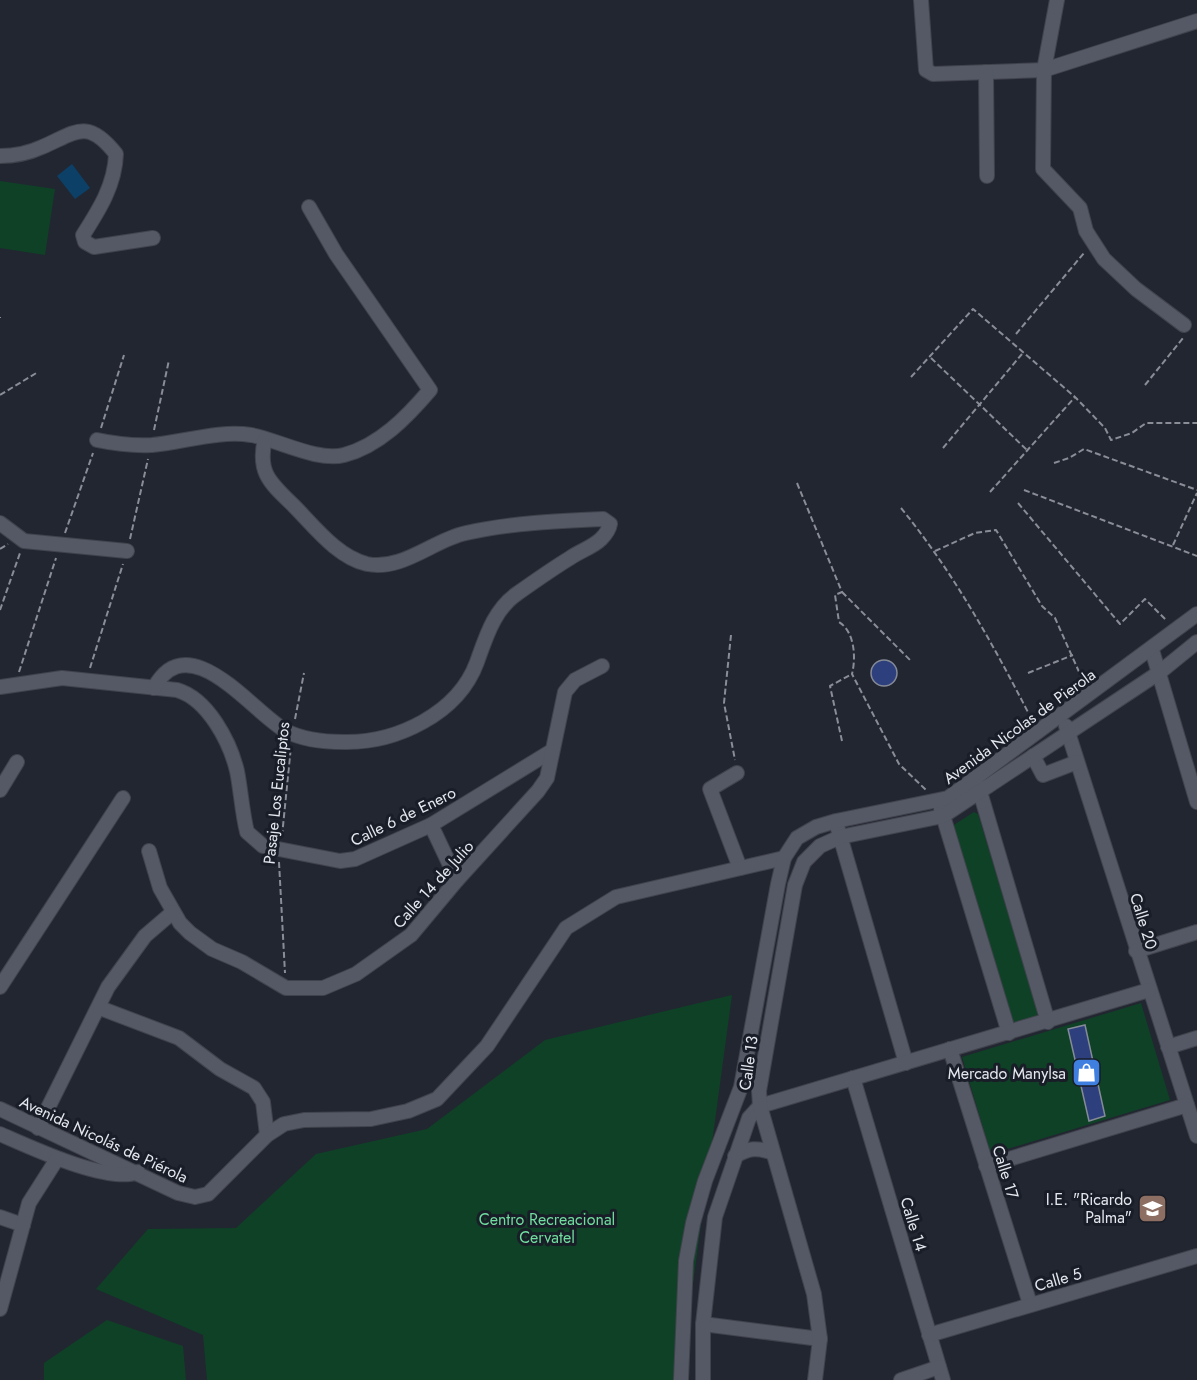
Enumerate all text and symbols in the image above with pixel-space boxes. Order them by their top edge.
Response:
street label: Avenida Nicolas de Pierola [938,663,1100,790]
street label: Pasaje Los Eucaliptos [258,721,295,865]
street label: Calle 6 de Enero [347,781,460,852]
street label: Calle 14 de Julio [388,835,479,933]
street label: Calle 20 [1124,890,1163,952]
street label: Calle 13 [733,1034,764,1092]
shop icon: Mercado Manylsa [1071,1057,1103,1089]
place label: Mercado Manylsa [948,1062,1066,1085]
street label: Avenida Nicolás de Piérola [16,1090,192,1189]
street label: Calle 17 [987,1143,1025,1202]
place label: I.E. "Ricardo Palma" [1046,1188,1132,1229]
school or university icon: I.E. "Ricardo Palma" [1137,1192,1169,1224]
street label: Calle 14 [894,1194,933,1254]
park label: Centro Recreacional Cervatel [479,1208,615,1249]
street label: Calle 5 [1032,1262,1084,1297]

